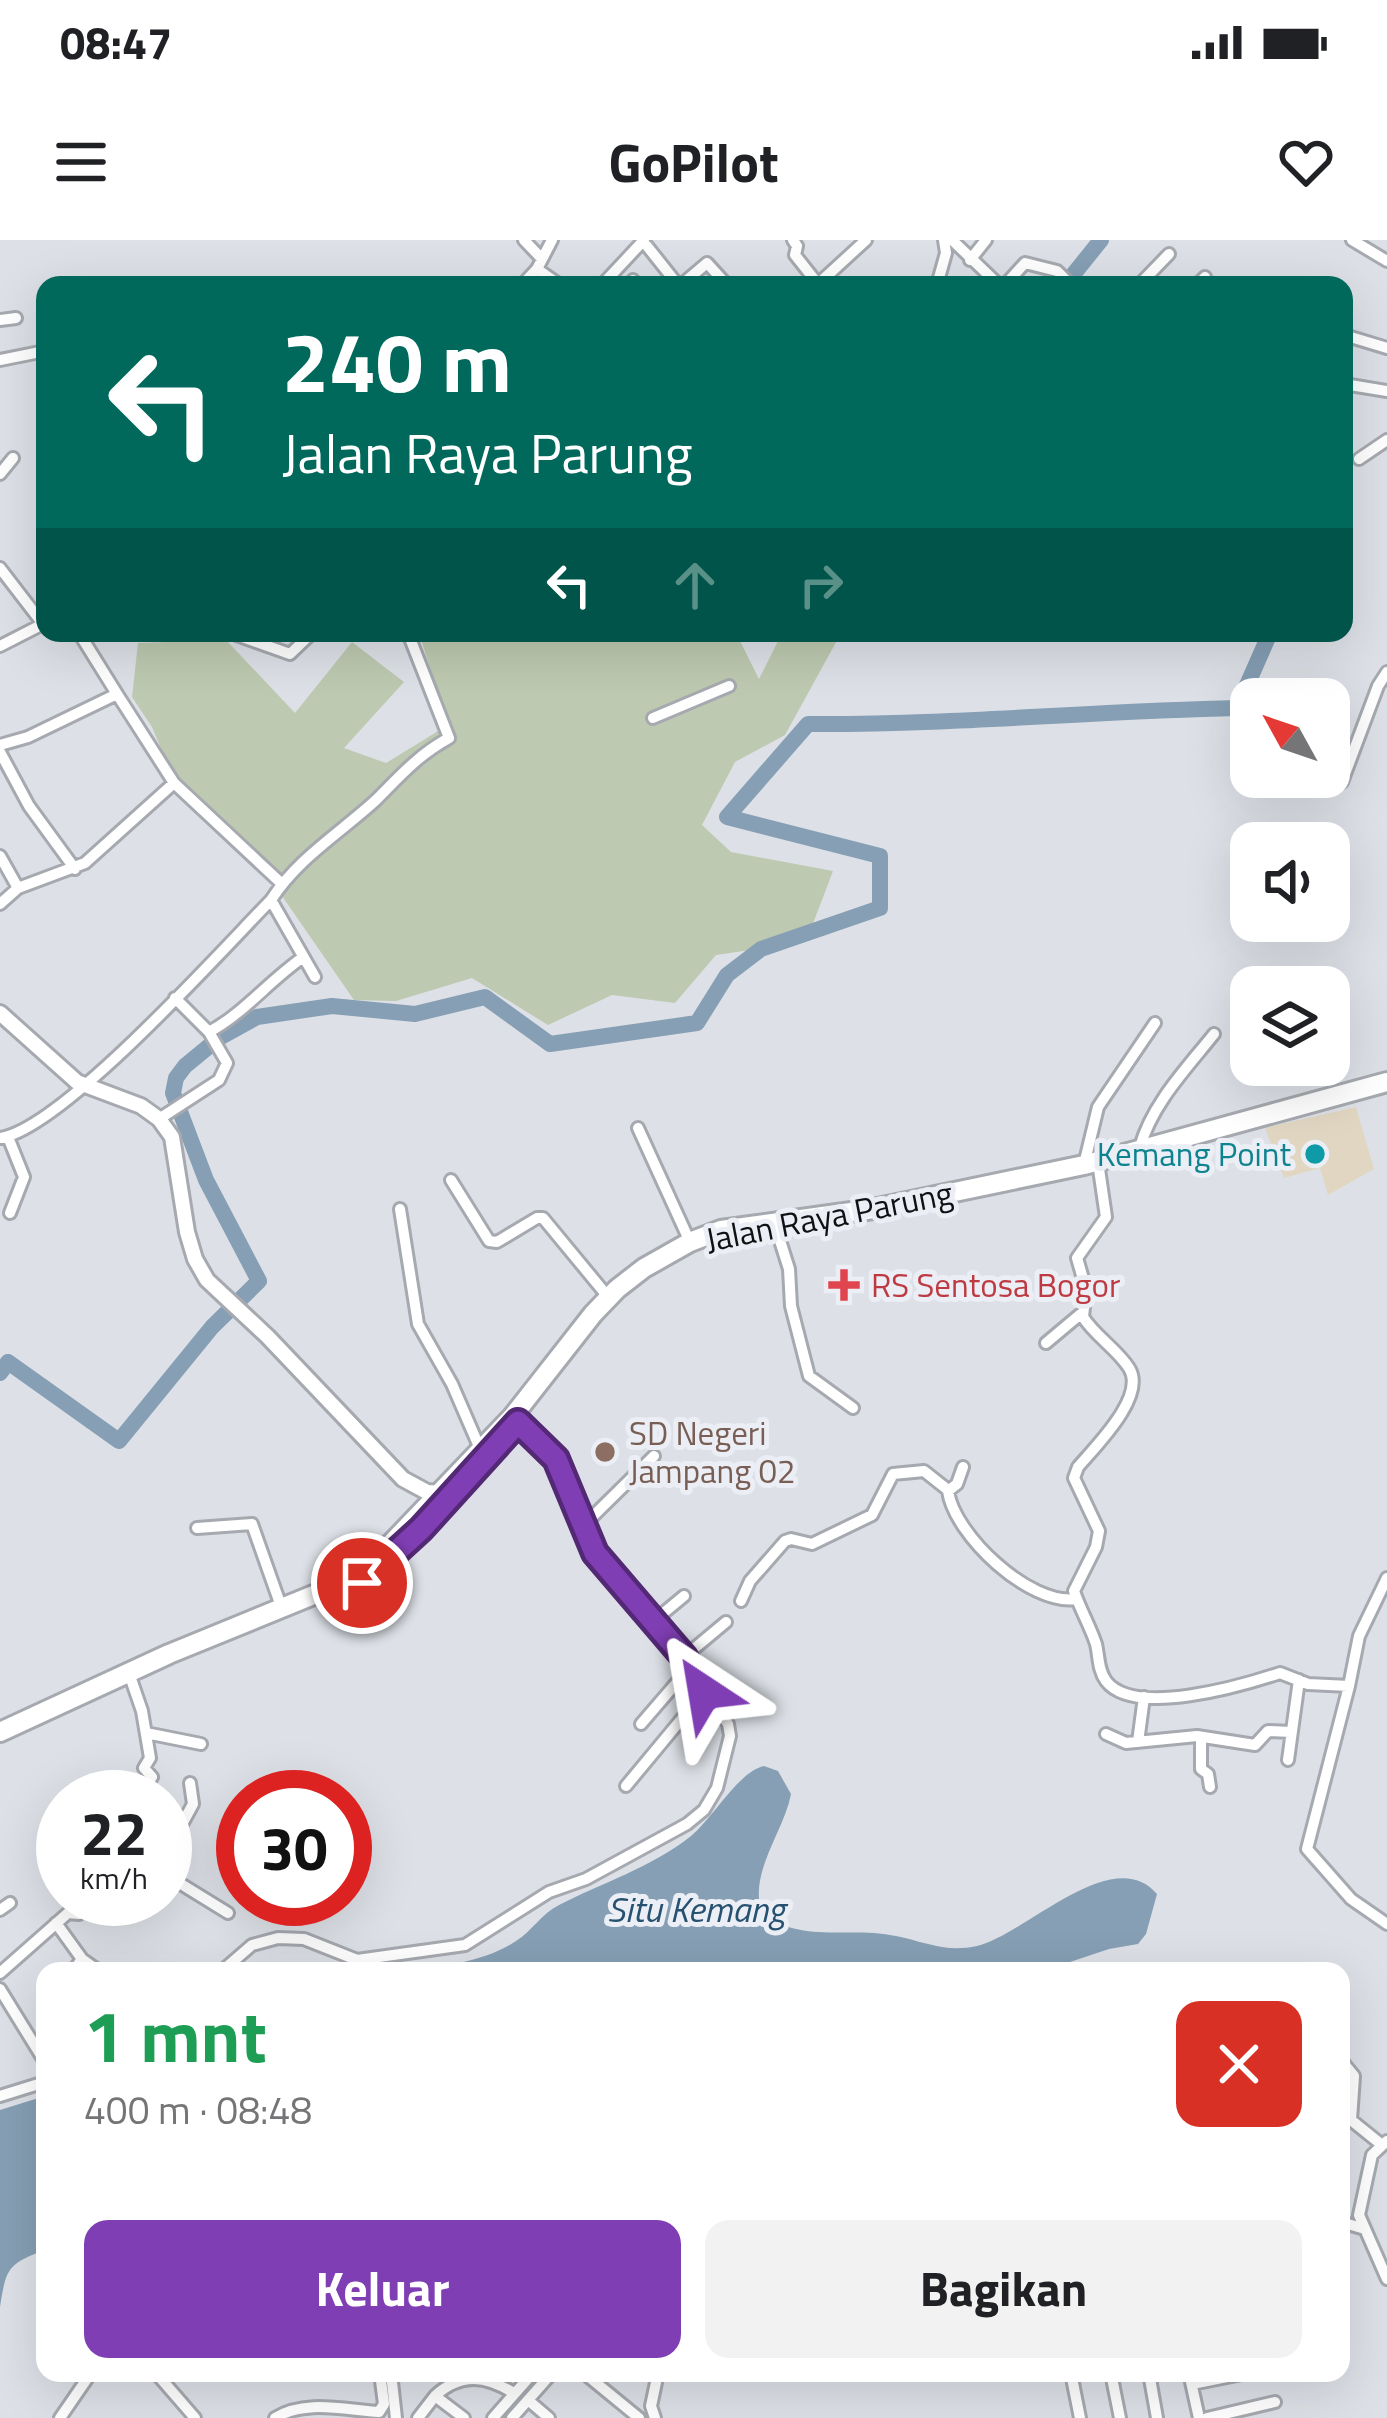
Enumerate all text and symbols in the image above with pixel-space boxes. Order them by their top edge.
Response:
text: 08:47 [60,8,172,76]
text: GoPilot [608,121,779,203]
icon: menu [48,129,114,195]
icon: heart [1273,129,1339,195]
text: 240 m [282,297,512,425]
icon: left [84,324,240,480]
text: Jalan Raya Parung [282,412,693,494]
icon: left [536,552,602,618]
icon: ahead [662,552,728,618]
icon: right [788,552,854,618]
north arrow [1230,678,1350,798]
map controls [1230,678,1350,1086]
button: sound [1230,822,1350,942]
button: layers [1230,966,1350,1086]
place label: Kemang Point [1097,1129,1291,1179]
marker: Kemang Point [1302,1141,1328,1167]
street label: Jalan Raya Parung [701,1168,957,1264]
place label: RS Sentosa Bogor [871,1260,1120,1310]
marker: RS Sentosa Bogor [828,1269,860,1301]
place label: SD Negeri Jampang 02 [629,1408,796,1496]
marker: SD Negeri Jampang 02 [592,1439,618,1465]
pin [311,1532,413,1634]
icon: arrive [329,1550,395,1616]
position arrow [641,1629,767,1755]
speed limit sign: 30 [216,1770,372,1926]
text: 22 [80,1787,148,1878]
text: km/h [80,1855,148,1901]
water label: Situ Kemang [607,1881,789,1936]
text: 1 mnt [84,1980,267,2090]
button: close [1176,2001,1302,2127]
text: 400 m · 08:48 [84,2080,312,2139]
button: Keluar [84,2220,681,2358]
button: Bagikan [705,2220,1302,2358]

